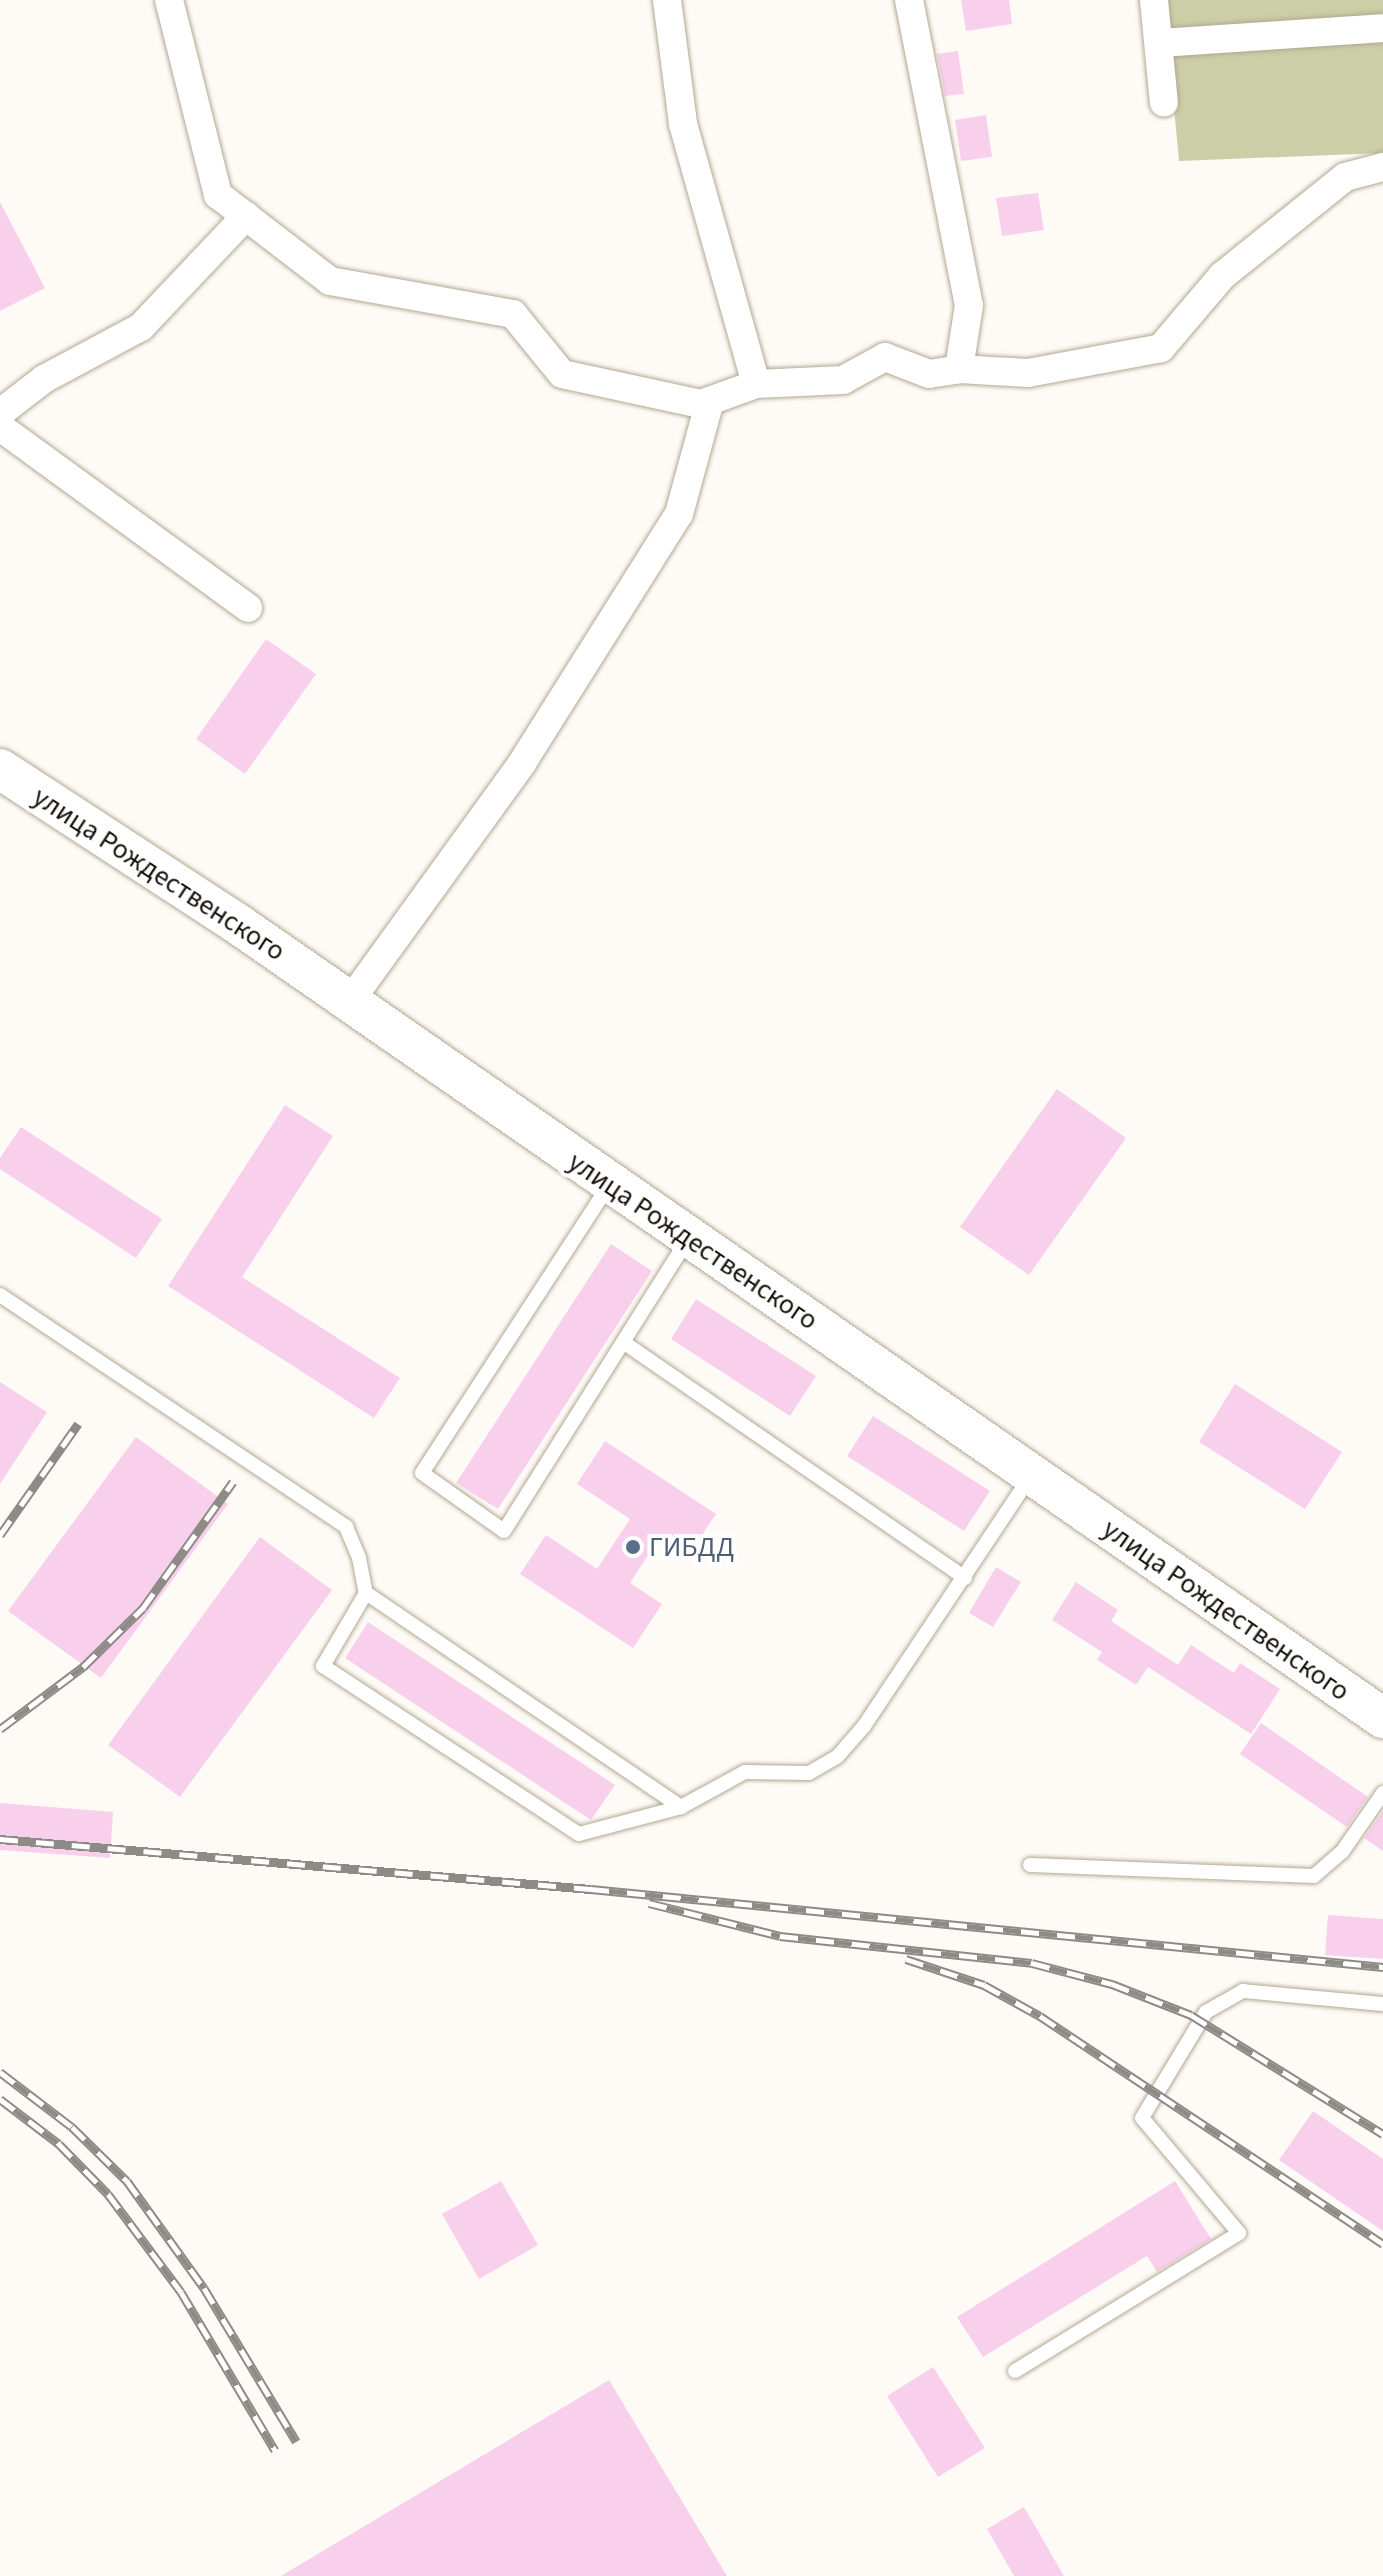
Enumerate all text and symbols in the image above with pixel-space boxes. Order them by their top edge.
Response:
street label: улица Рождественского [27,780,291,968]
street label: улица Рождественского [562,1145,824,1337]
street label: улица Рождественского [1096,1512,1356,1708]
place label: ГИБДД [649,1530,734,1564]
marker: ГИБДД [624,1538,642,1556]

